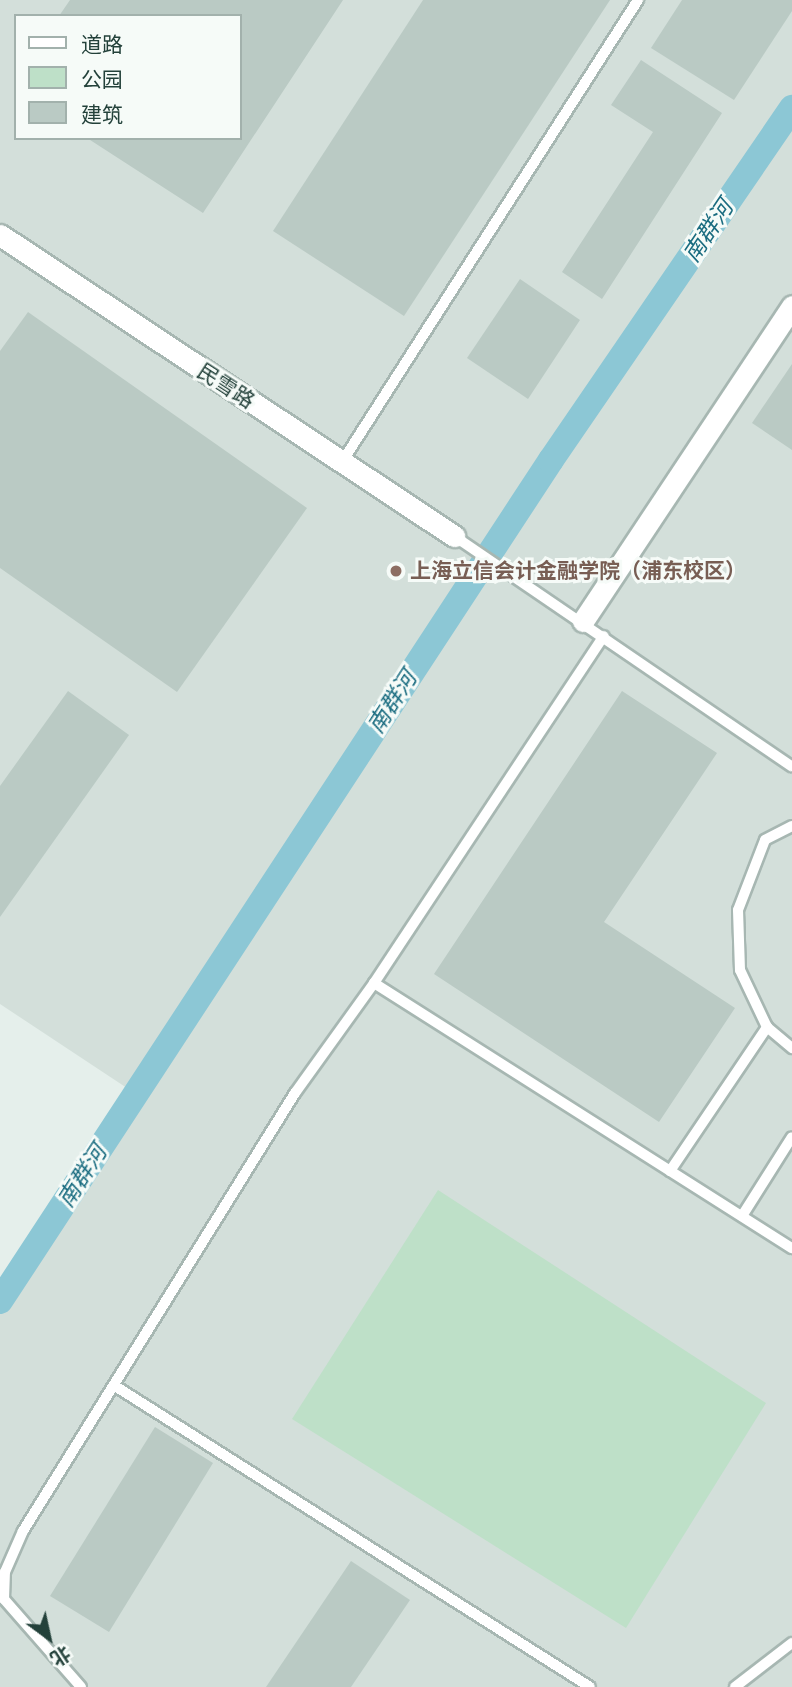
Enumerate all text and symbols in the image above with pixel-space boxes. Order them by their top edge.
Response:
legend [14,14,242,140]
text: 道路 [81,32,123,57]
text: 公园 [81,67,123,92]
text: 建筑 [81,102,123,127]
water label: 南群河 [677,195,739,267]
street label: 民雪路 [193,358,259,414]
place label: 上海立信会计金融学院（浦东校区） [410,558,746,584]
marker: 上海立信会计金融学院（浦东校区） [388,563,404,579]
water label: 南群河 [362,666,422,738]
water label: 南群河 [52,1140,112,1212]
north arrow [14,1603,84,1673]
text: 北 [46,1641,75,1671]

